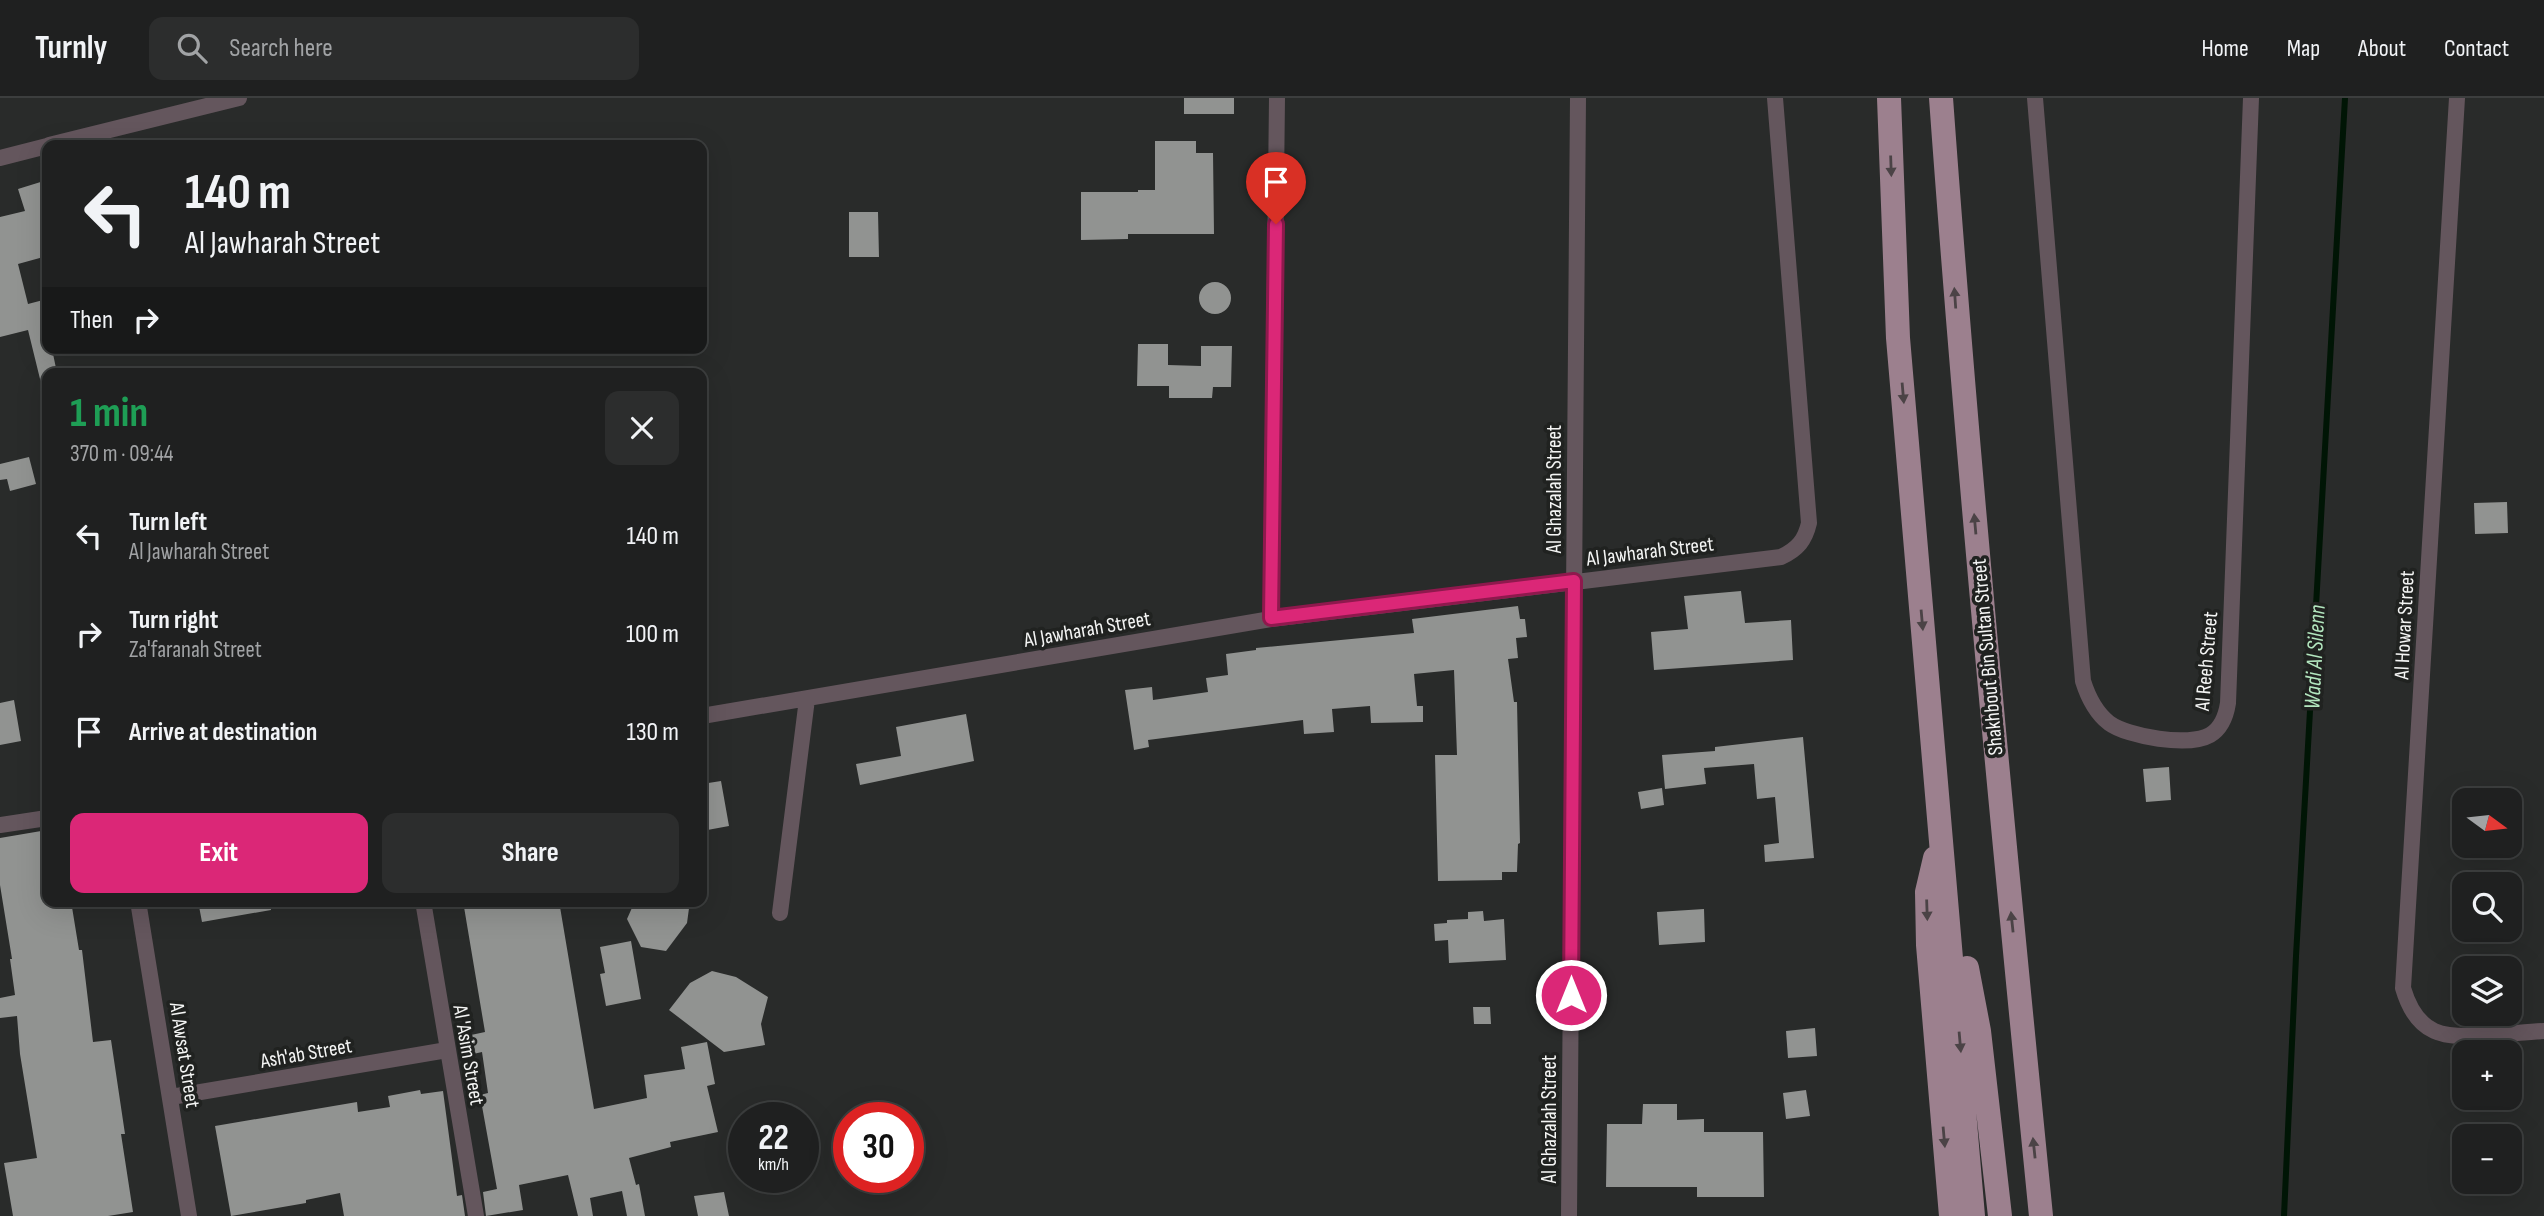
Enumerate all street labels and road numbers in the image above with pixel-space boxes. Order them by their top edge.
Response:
street label: Al Ghazalah Street [1542,425,1567,554]
street label: Al Jawharah Street [1584,531,1715,572]
street label: Shakhbout Bin Sultan Street [1966,558,2009,756]
street label: Al Howar Street [2389,570,2420,681]
street label: Al Jawharah Street [1021,606,1152,653]
street label: Al Reeh Street [2190,610,2223,713]
street label: Al Awsat Street [164,999,205,1110]
street label: Al 'Asim Street [447,1002,490,1107]
street label: Ash'ab Street [257,1033,354,1074]
street label: Al Ghazalah Street [1537,1055,1562,1184]

